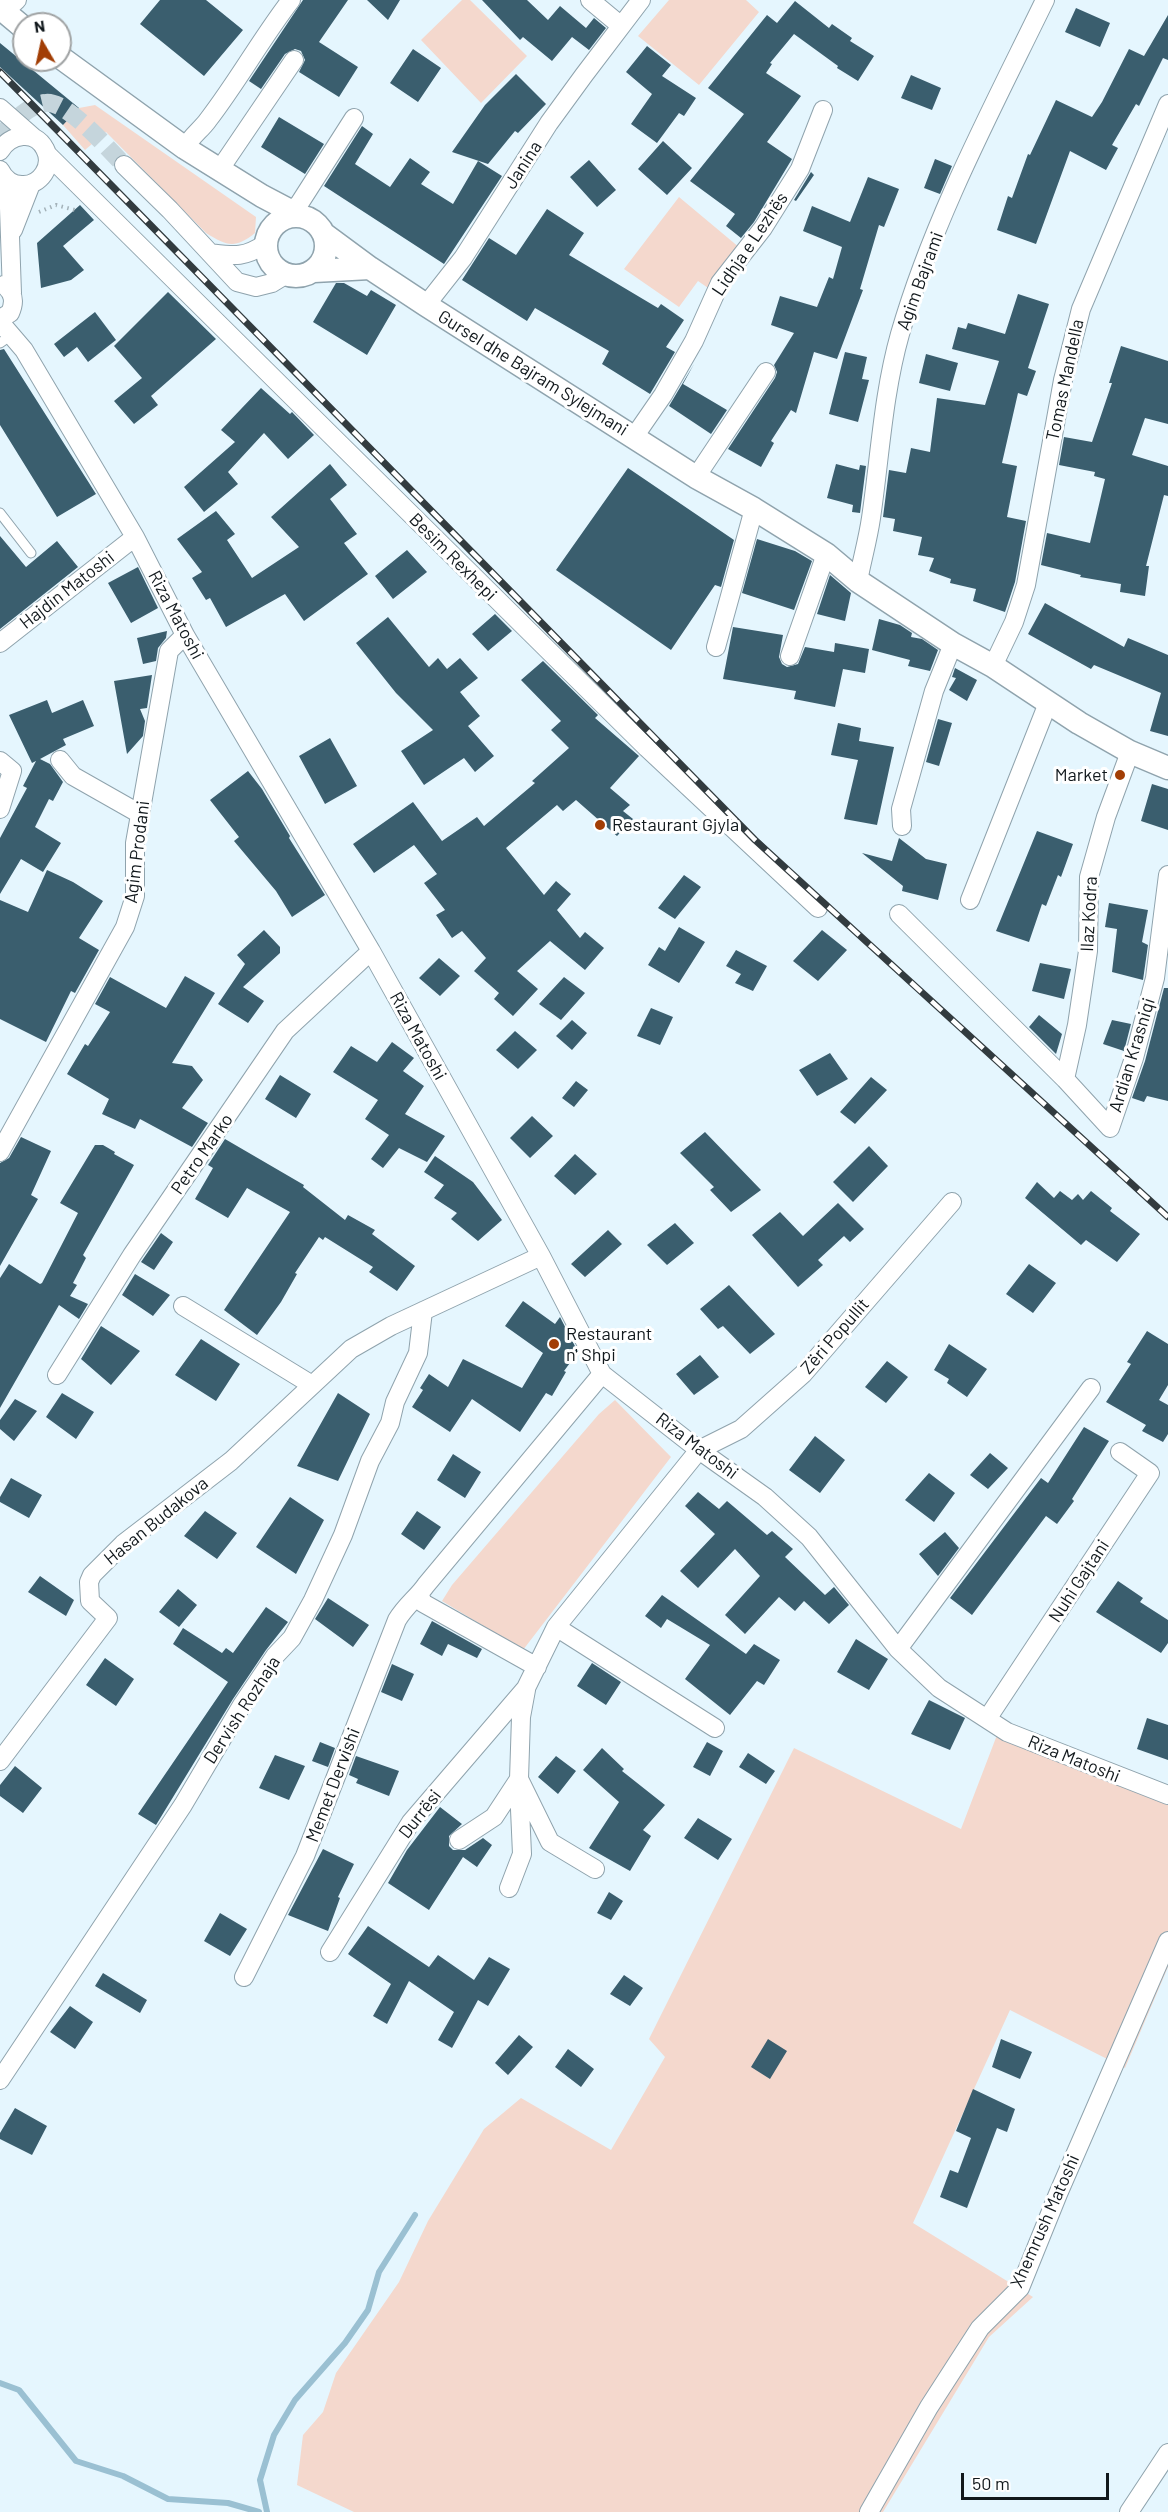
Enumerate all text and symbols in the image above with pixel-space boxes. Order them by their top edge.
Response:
north arrow [12,12,72,72]
text: N [33,15,46,36]
street label: Janina [500,137,546,193]
street label: Lidhja e Lezhës [707,188,793,300]
street label: Agim Bajrami [892,229,948,333]
street label: Gursel dhe Bajram Sylejmani [434,306,632,440]
street label: Tomas Mandella [1042,317,1088,443]
street label: Besim Rexhepi [405,509,501,605]
street label: Hajdin Matoshi [15,546,119,634]
street label: Riza Matoshi [144,567,208,663]
place label: Market [1055,764,1108,786]
marker: Market [1113,768,1127,782]
street label: Agim Prodani [120,799,154,905]
place label: Restaurant Gjyla [612,814,739,836]
marker: Restaurant Gjyla [593,818,607,832]
street label: Ilaz Kodra [1076,876,1102,952]
street label: Riza Matoshi [385,988,451,1084]
street label: Ardian Krasniqi [1104,995,1160,1115]
street label: Petro Marko [166,1110,238,1198]
street label: Zëri Popullit [796,1294,874,1378]
place label: Restaurant n' Shpi [566,1323,652,1366]
marker: Restaurant n' Shpi [547,1337,561,1351]
street label: Riza Matoshi [652,1408,742,1484]
street label: Hasan Budakova [100,1472,212,1570]
street label: Nuhi Gajtani [1044,1536,1114,1626]
street label: Dervish Rozhaja [199,1652,285,1768]
street label: Memet Dervishi [301,1725,365,1845]
street label: Riza Matoshi [1025,1731,1123,1787]
street label: Durrësi [394,1785,446,1843]
street label: Xhemrush Matoshi [1006,2151,1084,2291]
scale bar [964,2461,1112,2499]
text: 50 m [972,2472,1010,2494]

